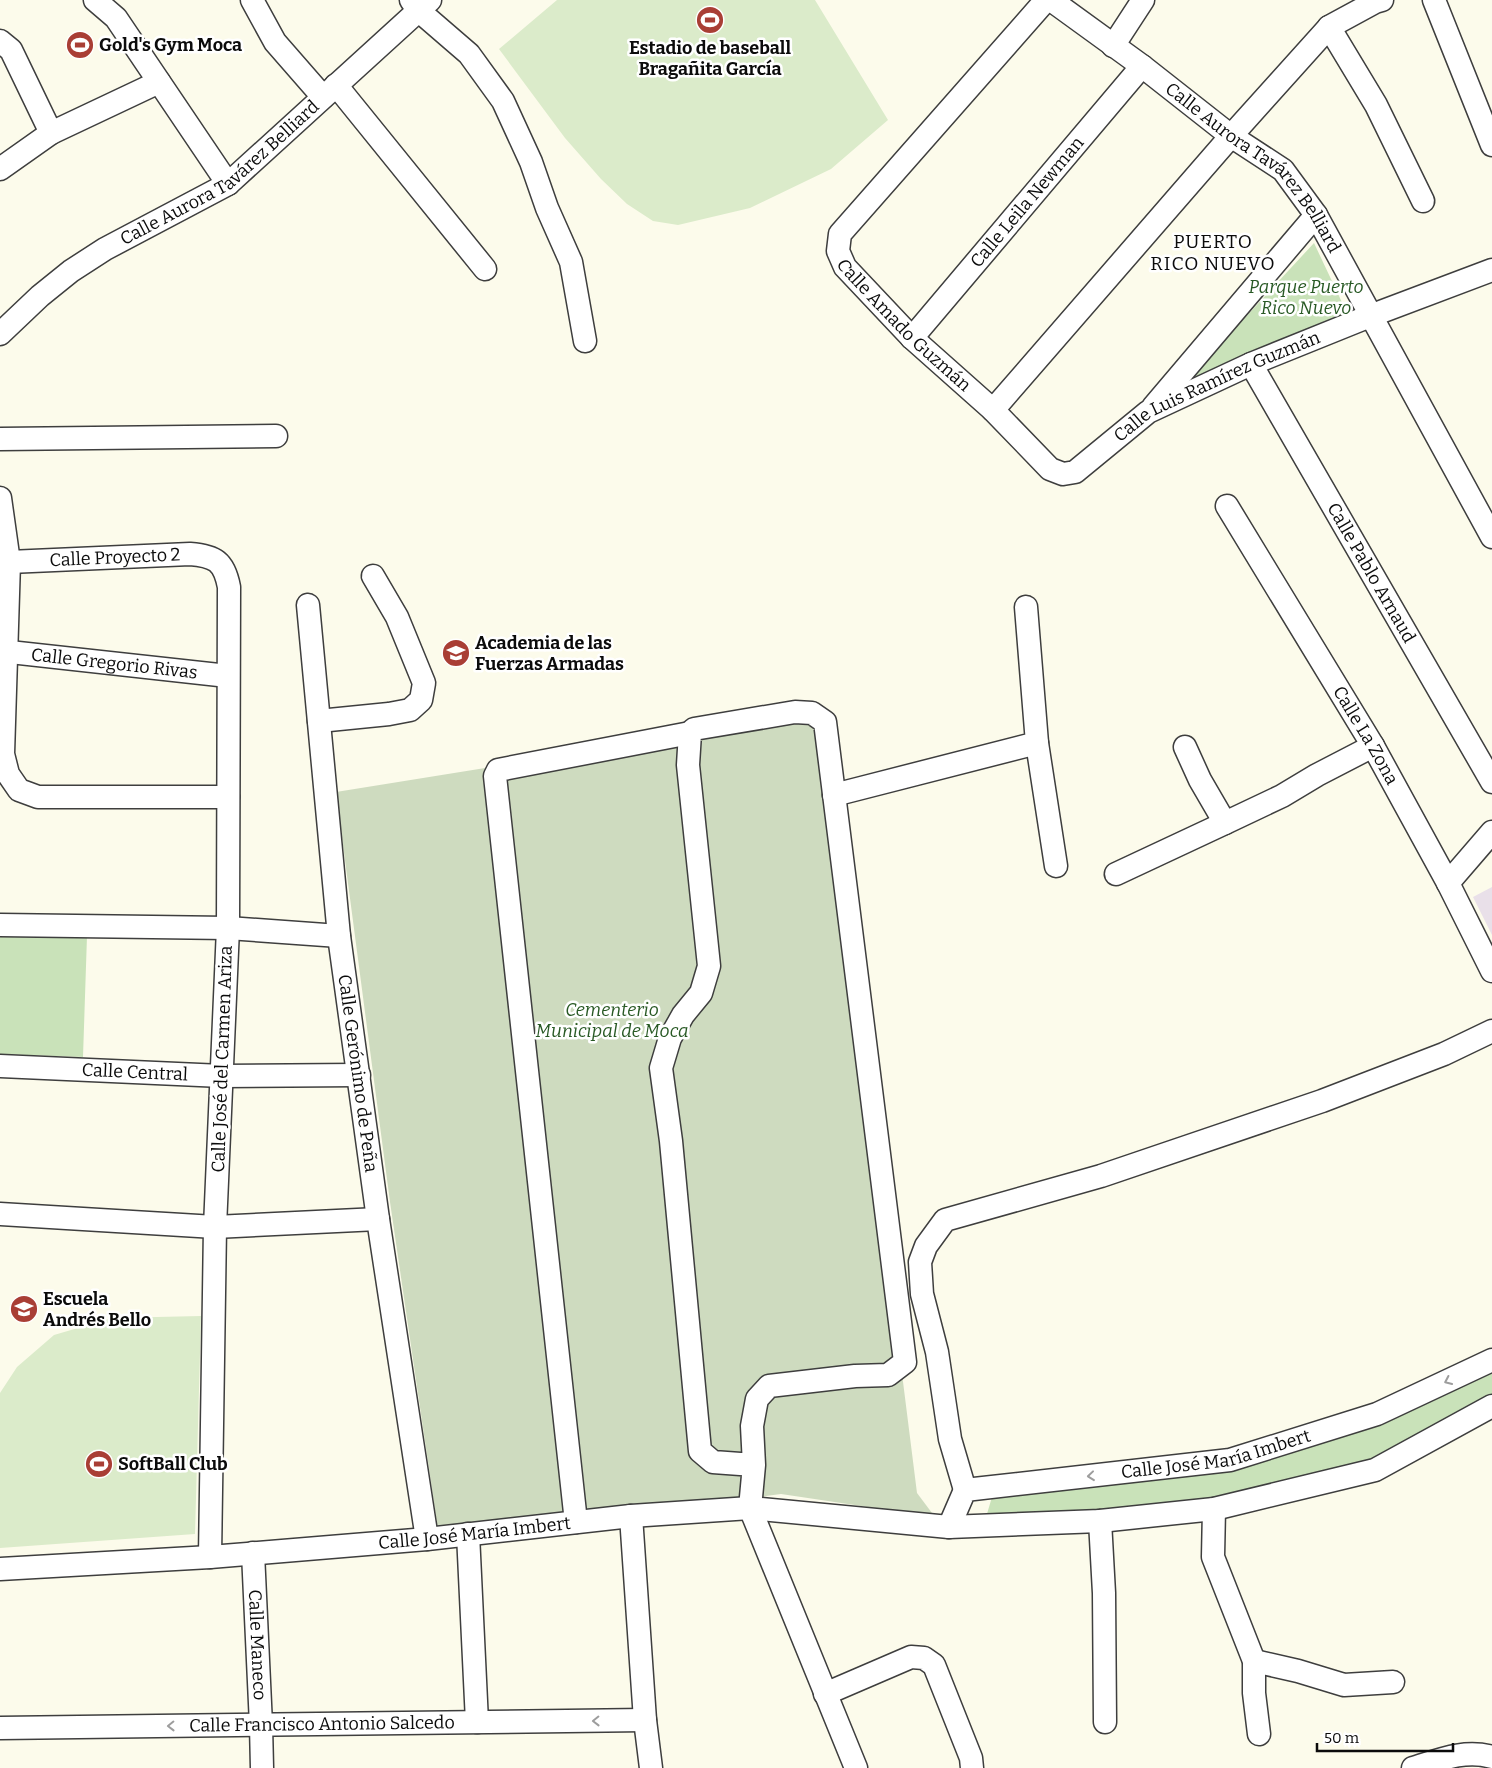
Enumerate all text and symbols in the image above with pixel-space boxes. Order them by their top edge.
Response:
sports icon: Estadio de baseball Bragañita García [695,5,725,35]
sports icon: Gold's Gym Moca [65,30,95,60]
place label: Gold's Gym Moca [99,34,242,56]
place label: Estadio de baseball Bragañita García [629,37,791,80]
street label: Calle Aurora Tavárez Belliard [1161,78,1346,257]
street label: Calle Aurora Tavárez Belliard [116,95,324,250]
street label: Calle Leila Newman [965,132,1089,272]
district label: PUERTO RICO NUEVO [1150,230,1276,275]
street label: Calle Amado Guzmán [832,256,976,397]
park label: Parque Puerto Rico Nuevo [1249,276,1363,319]
street label: Calle Luis Ramírez Guzmán [1109,326,1324,447]
street label: Calle Pablo Arnaud [1322,499,1421,647]
street label: Calle Proyecto 2 [49,543,181,571]
place label: Academia de las Fuerzas Armadas [475,632,624,675]
school or university icon: Academia de las Fuerzas Armadas [441,638,471,668]
street label: Calle Gregorio Rivas [30,643,199,684]
street label: Calle La Zona [1328,682,1403,789]
street label: Calle José del Carmen Ariza [207,945,237,1173]
street label: Calle Gerónimo de Peña [333,973,382,1174]
park label: Cementerio Municipal de Moca [535,999,689,1042]
street label: Calle Central [81,1059,188,1085]
place label: Escuela Andrés Bello [43,1288,151,1331]
school or university icon: Escuela Andrés Bello [9,1294,39,1324]
one-way arrow [1444,1374,1453,1385]
street label: Calle José María Imbert [1120,1424,1314,1483]
sports icon: SoftBall Club [84,1449,114,1479]
place label: SoftBall Club [118,1453,228,1475]
one-way arrow [1086,1470,1094,1481]
street label: Calle José María Imbert [377,1512,572,1554]
street label: Calle Maneco [244,1589,271,1701]
street label: Calle Francisco Antonio Salcedo [189,1711,455,1737]
one-way arrow [592,1716,600,1726]
scale bar [1317,1720,1453,1752]
one-way arrow [167,1721,174,1731]
text: 50 m [1324,1729,1360,1747]

